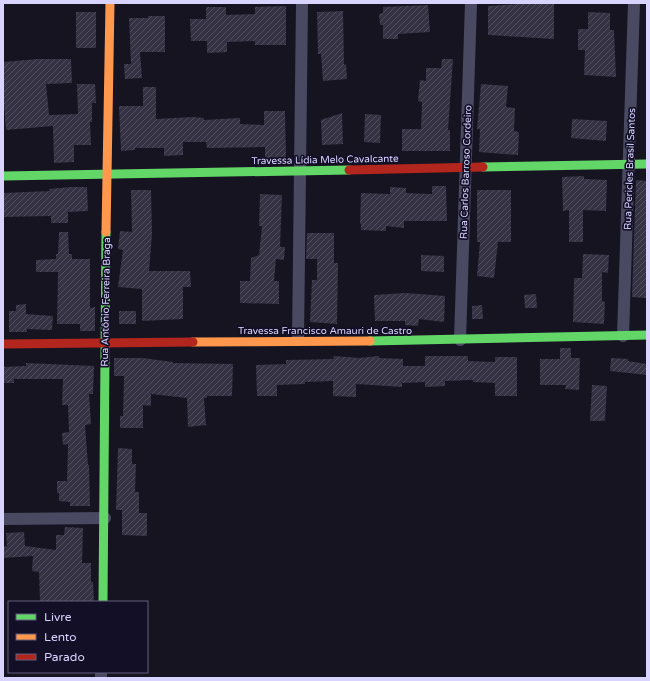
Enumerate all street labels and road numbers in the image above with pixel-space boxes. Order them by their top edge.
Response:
street label: Rua Carlos Barroso Cordeiro [458,105,474,239]
street label: Rua Pericles Brasil Santos [622,108,638,230]
street label: Travessa Lídia Melo Cavalcante [251,153,399,167]
street label: Rua Antônio Ferreira Braga [99,237,113,367]
street label: Travessa Francisco Amauri de Castro [238,325,412,337]

